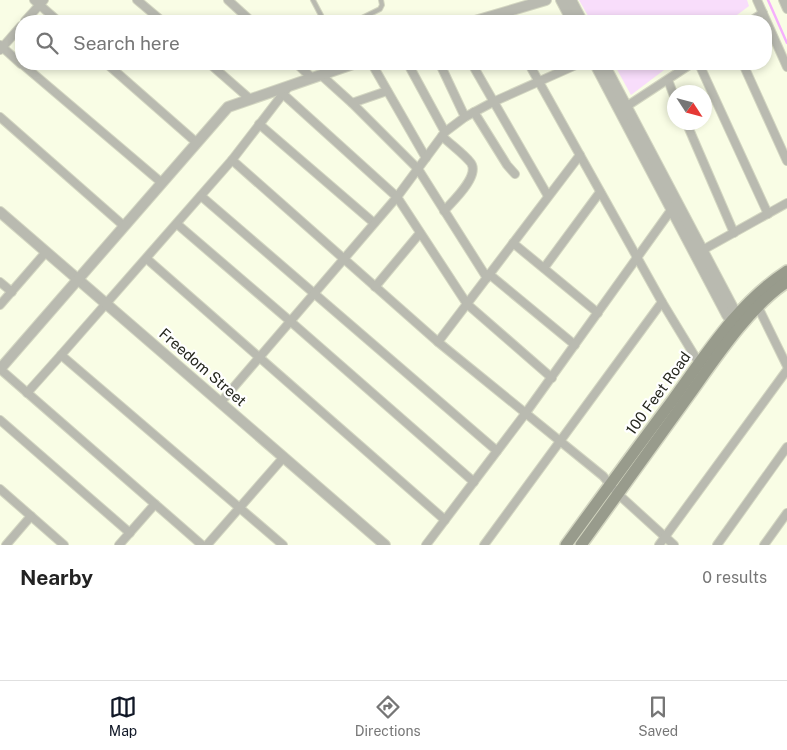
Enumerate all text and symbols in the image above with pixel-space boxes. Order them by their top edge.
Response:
search box [15,15,772,70]
icon: search [33,29,61,57]
text: Search here [73,32,180,54]
north arrow [667,85,712,130]
street label: Freedom Street [156,325,250,409]
street label: 100 Feet Road [622,348,694,438]
text: Nearby [20,565,93,590]
text: 0 results [702,568,767,587]
tab: Map [109,693,137,739]
tab: Directions [355,693,421,739]
tab: Saved [638,693,678,739]

